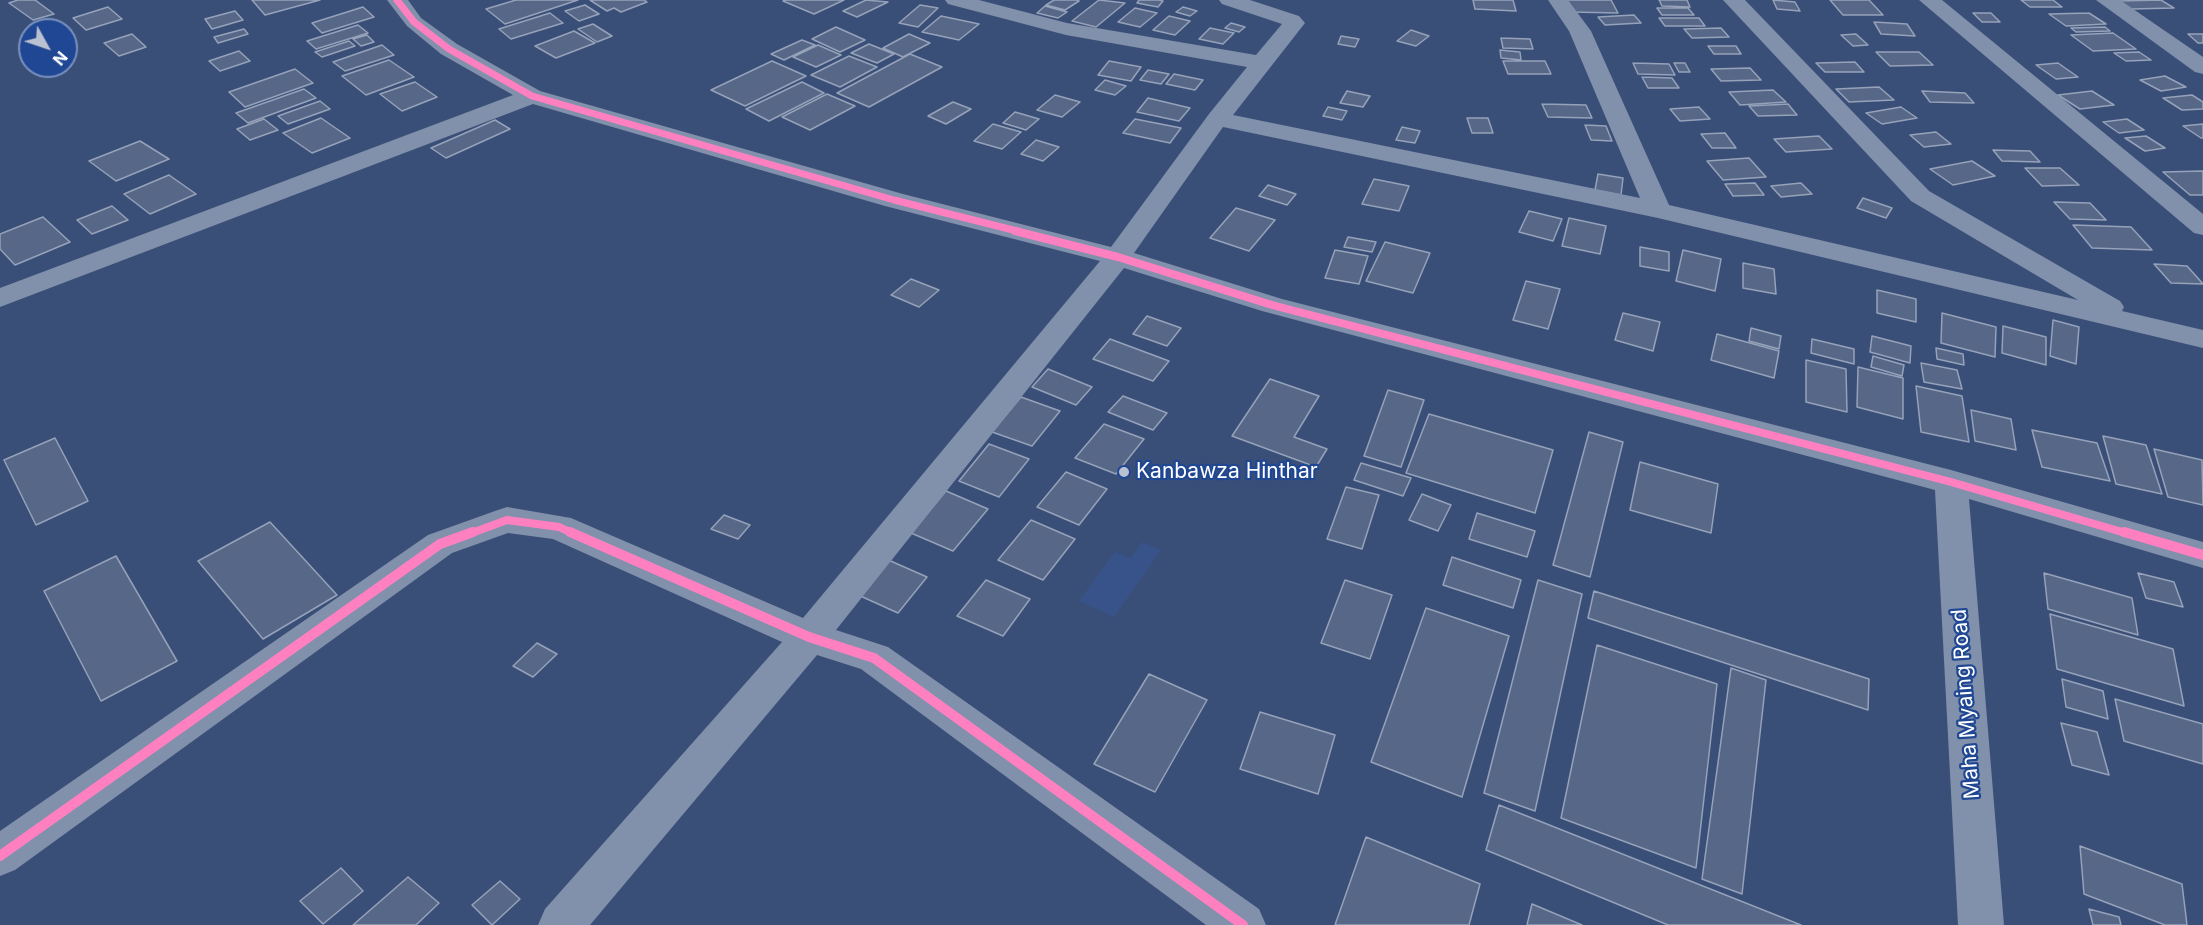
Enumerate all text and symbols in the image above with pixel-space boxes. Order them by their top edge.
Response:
north arrow [18,18,78,78]
text: N [49,47,72,69]
place label: Kanbawza Hinthar [1136,459,1318,485]
marker: Kanbawza Hinthar [1117,465,1131,479]
street label: Maha Myaing Road [1947,608,1985,800]

